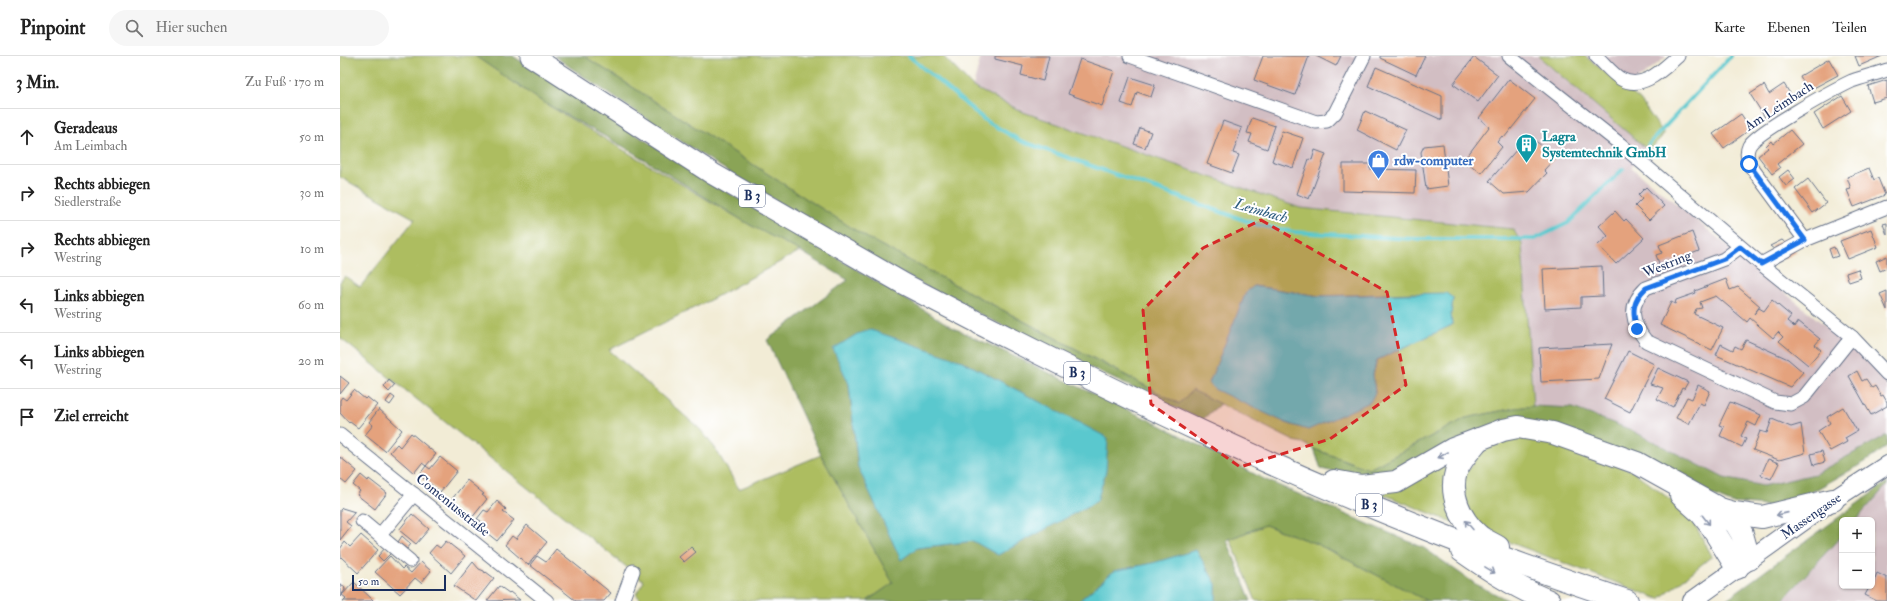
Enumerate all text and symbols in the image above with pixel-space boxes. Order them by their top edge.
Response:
search box [109,10,389,46]
text: Pinpoint [20,16,85,40]
icon: search [123,17,145,39]
text: Hier suchen [155,18,227,37]
text: Karte [1714,19,1745,36]
text: Ebenen [1767,19,1810,36]
text: Teilen [1832,19,1867,36]
text: 3 Min. [16,72,59,93]
text: Zu Fuß · 170 m [245,74,324,90]
street label: Am Leimbach [1740,77,1817,135]
text: Geradeaus [54,119,117,138]
icon: ahead [16,126,38,148]
place label: Lagra Systemtechnik GmbH [1542,128,1667,162]
text: 50 m [299,129,324,145]
building icon: Lagra Systemtechnik GmbH [1514,131,1540,164]
text: Am Leimbach [54,138,127,154]
shop icon: rdw-computer [1366,147,1392,180]
place label: rdw-computer [1393,152,1474,170]
route start [1740,155,1758,173]
text: Rechts abbiegen [54,175,150,194]
icon: right [16,182,38,204]
text: 30 m [300,185,324,201]
road number: B 3 [739,185,765,207]
text: Siedlerstraße [54,194,121,210]
water label: Leimbach [1231,194,1290,228]
text: Rechts abbiegen [54,231,150,250]
icon: right [16,238,38,260]
text: 10 m [300,241,324,257]
street label: Westring [1639,246,1695,282]
text: Westring [54,250,102,266]
text: Links abbiegen [54,287,144,306]
icon: left [16,294,38,316]
text: 60 m [298,297,324,313]
text: Westring [54,306,102,322]
route end [1628,320,1646,338]
text: Links abbiegen [54,343,144,362]
icon: left [16,350,38,372]
text: 20 m [298,353,324,369]
text: Westring [54,362,102,378]
road number: B 3 [1064,362,1090,384]
icon: arrive [16,406,38,428]
text: Ziel erreicht [54,407,129,426]
one-way arrow [1437,451,1449,459]
street label: Comeniusstraße [413,470,494,540]
street label: Massengasse [1777,489,1845,543]
road number: B 3 [1356,494,1382,516]
one-way arrow [1776,510,1789,518]
one-way arrow [1702,515,1710,526]
map controls [1839,517,1875,589]
button: + [1839,517,1875,553]
one-way arrow [1464,519,1473,530]
button: − [1839,553,1875,589]
one-way arrow [1484,566,1496,574]
scale bar [352,573,446,592]
text: 50 m [358,575,379,588]

